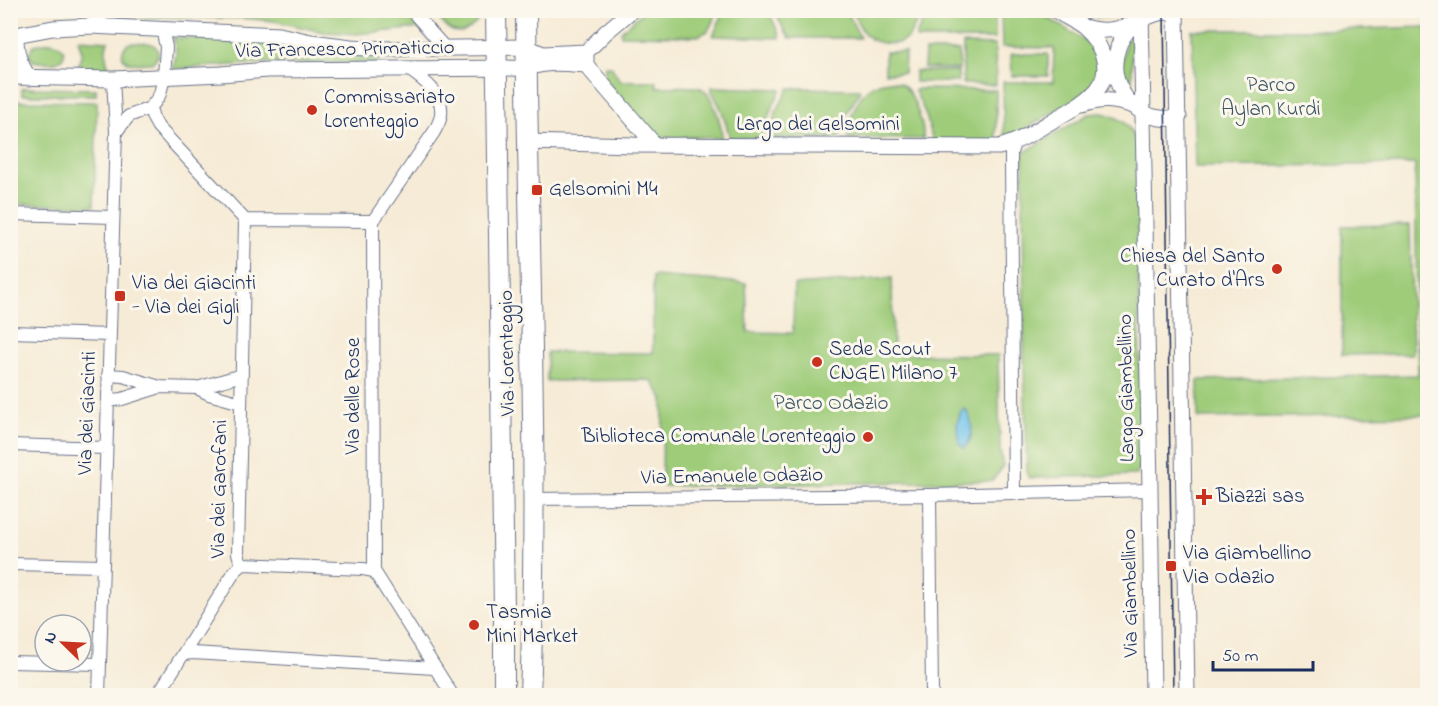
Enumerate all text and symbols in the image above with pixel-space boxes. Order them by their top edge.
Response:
street label: Via Francesco Primaticcio [234,33,455,67]
park label: Parco Aylan Kurdi [1221,71,1321,127]
place label: Commissariato Lorenteggio [324,83,455,139]
marker: Commissariato Lorenteggio [305,103,319,117]
street label: Largo dei Gelsomini [736,110,900,142]
place label: Gelsomini M4 [549,175,658,205]
marker: Gelsomini M4 [530,183,544,197]
place label: Chiesa del Santo Curato d'Ars [1120,242,1265,296]
marker: Chiesa del Santo Curato d'Ars [1270,262,1284,276]
place label: Via dei Giacinti - Via dei Gigli [131,269,256,325]
marker: Via dei Giacinti - Via dei Gigli [113,289,127,303]
street label: Via Lorenteggio [492,289,526,417]
street label: Largo Giambellino [1111,313,1145,462]
place label: Sede Scout CNGEI Milano 7 [829,335,958,389]
street label: Via delle Rose [339,337,369,455]
street label: Via dei Giacinti [71,350,105,477]
marker: Sede Scout CNGEI Milano 7 [810,355,824,369]
park label: Parco Odazio [774,389,888,419]
street label: Via dei Garofani [204,419,236,560]
place label: Biblioteca Comunale Lorenteggio [580,422,856,454]
marker: Biblioteca Comunale Lorenteggio [861,430,875,444]
street label: Via Emanuele Odazio [640,460,823,494]
place label: Biazzi sas [1215,482,1305,512]
marker: Biazzi sas [1197,490,1211,504]
street label: Via Giambellino [1115,528,1147,658]
place label: Via Giambellino Via Odazio [1182,539,1312,593]
marker: Via Giambellino Via Odazio [1164,559,1178,573]
place label: Tasmia Mini Market [486,598,578,652]
north arrow [33,613,93,673]
marker: Tasmia Mini Market [467,618,481,632]
text: N [38,628,64,648]
scale bar [1213,634,1314,672]
text: 50 m [1222,644,1259,670]

